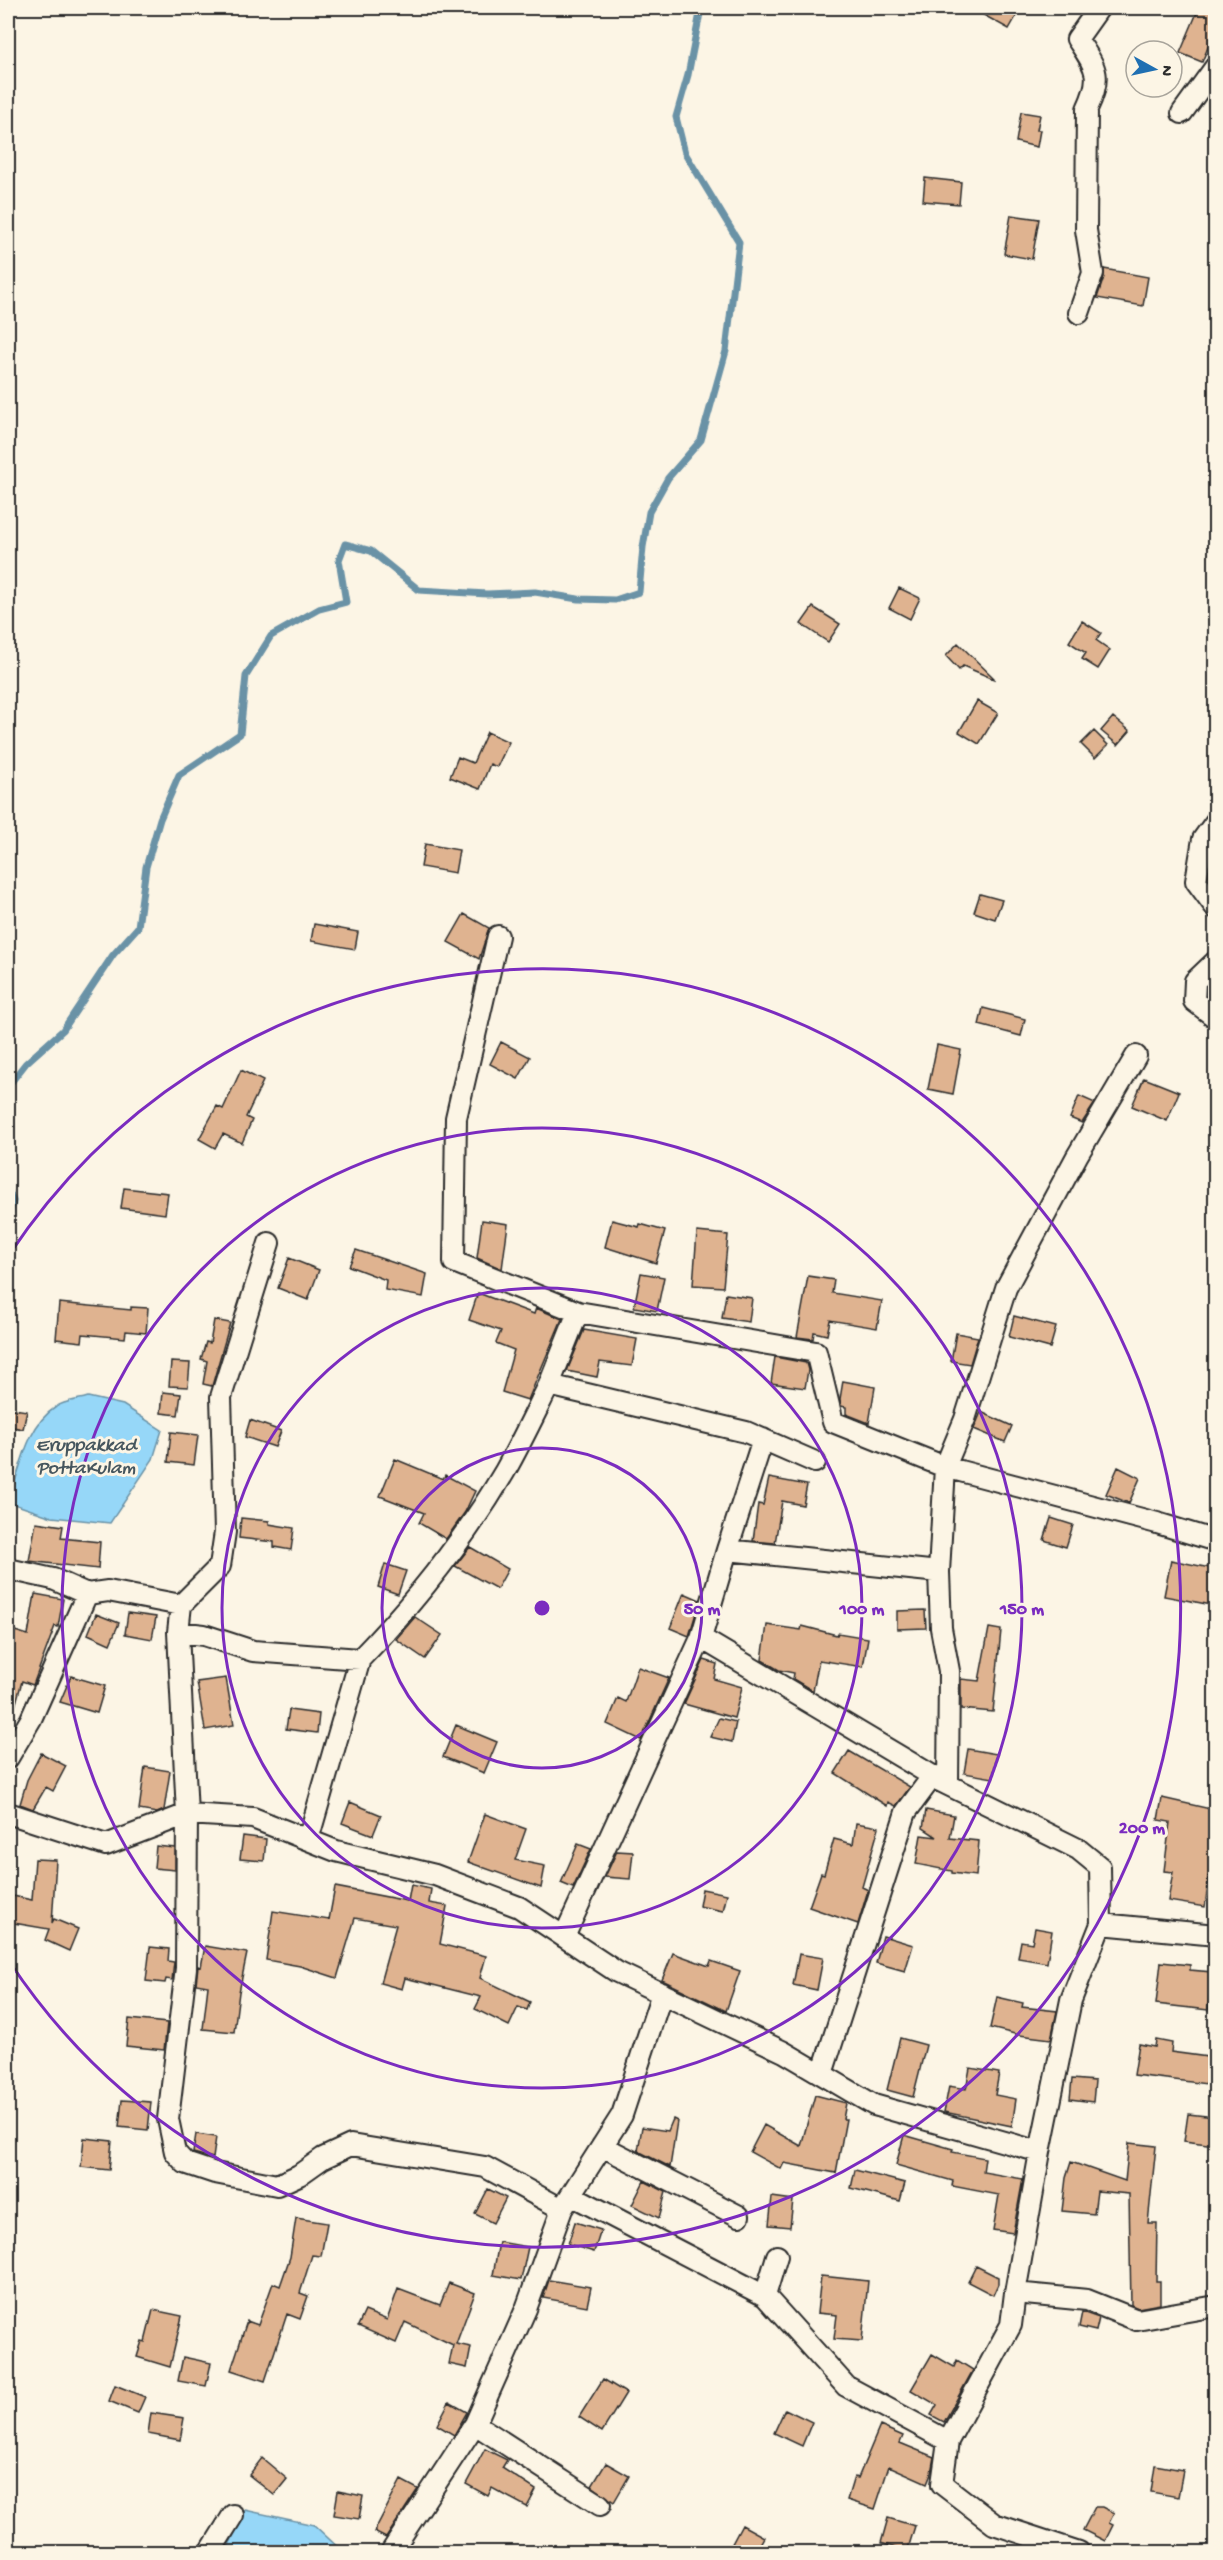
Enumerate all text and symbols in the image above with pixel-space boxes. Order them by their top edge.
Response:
north arrow [1124,39,1184,99]
text: N [1155,64,1176,78]
water label: Eruppakkad PottaKulam [36,1435,138,1481]
centre of rings [532,1598,552,1618]
text: 50 m [684,1600,721,1621]
text: 100 m [839,1600,885,1621]
text: 150 m [999,1600,1044,1621]
text: 200 m [1119,1819,1165,1840]

